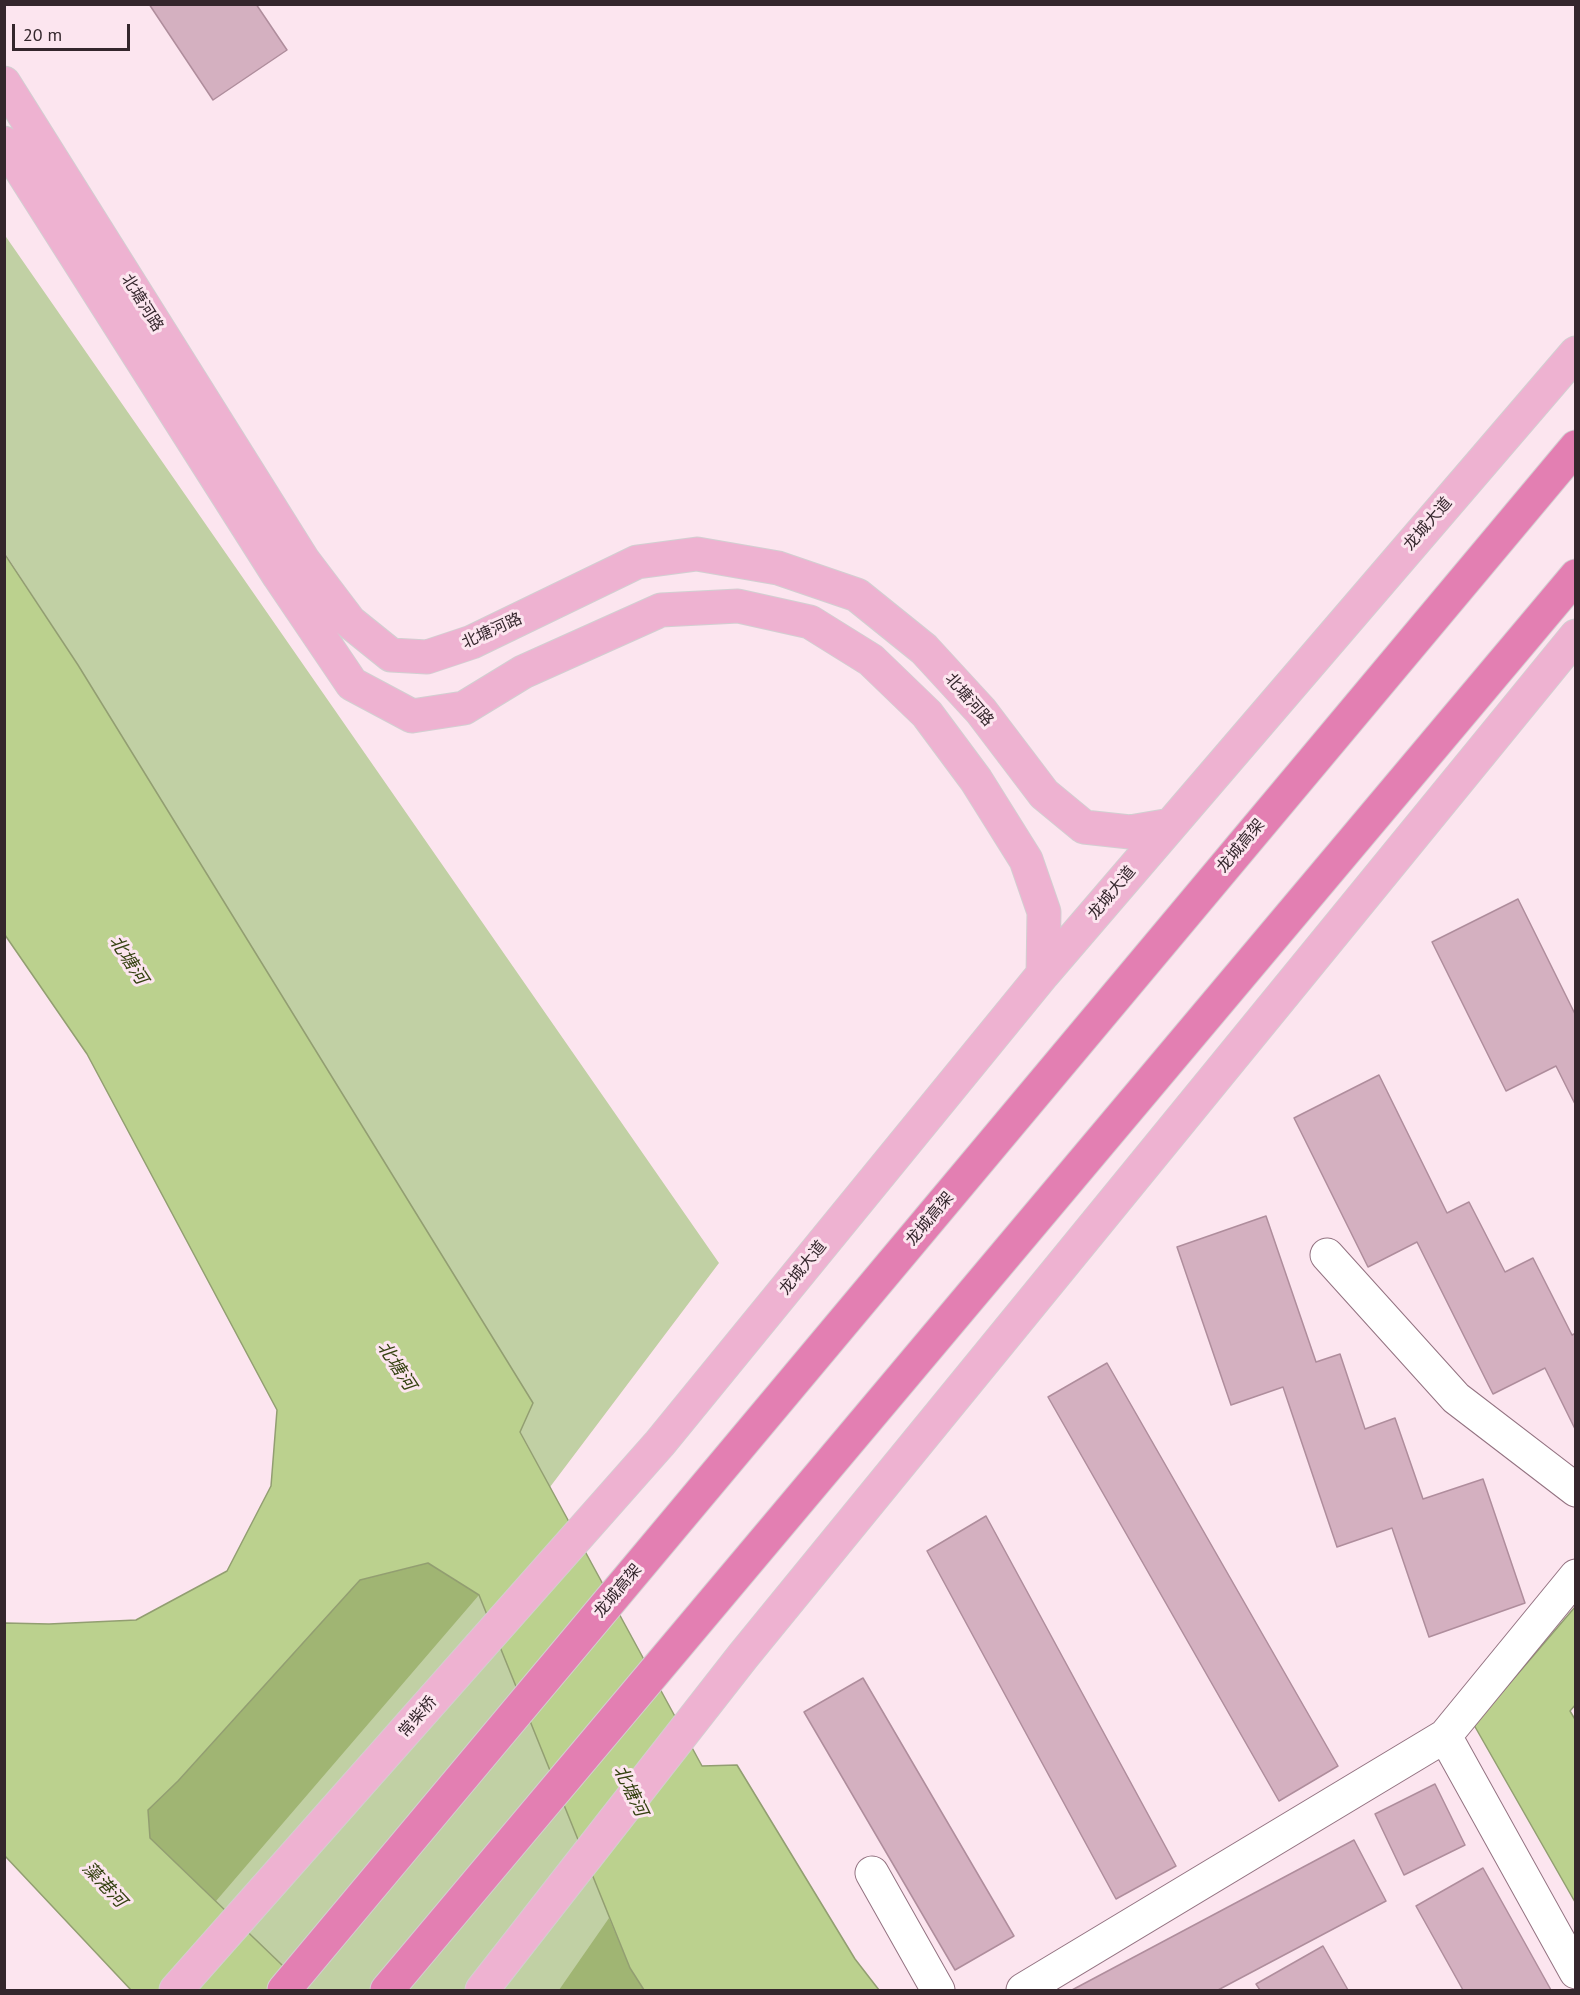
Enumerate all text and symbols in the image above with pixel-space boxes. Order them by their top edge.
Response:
scale bar [15,12,134,50]
text: 20 m [23,23,62,46]
street label: 北塘河路 [117,271,167,335]
street label: 龙城大道 [1400,494,1456,554]
street label: 北塘河路 [459,609,525,653]
street label: 北塘河路 [941,670,997,730]
street label: 龙城高架 [1213,815,1269,877]
street label: 龙城大道 [1084,862,1140,924]
water label: 北塘河 [104,931,152,989]
street label: 龙城高架 [902,1188,958,1250]
street label: 龙城大道 [775,1237,831,1299]
water label: 北塘河 [372,1337,420,1395]
street label: 龙城高架 [590,1560,646,1622]
street label: 常柴桥 [395,1693,441,1741]
water label: 北塘河 [608,1762,652,1820]
water label: 藻港河 [78,1858,130,1912]

